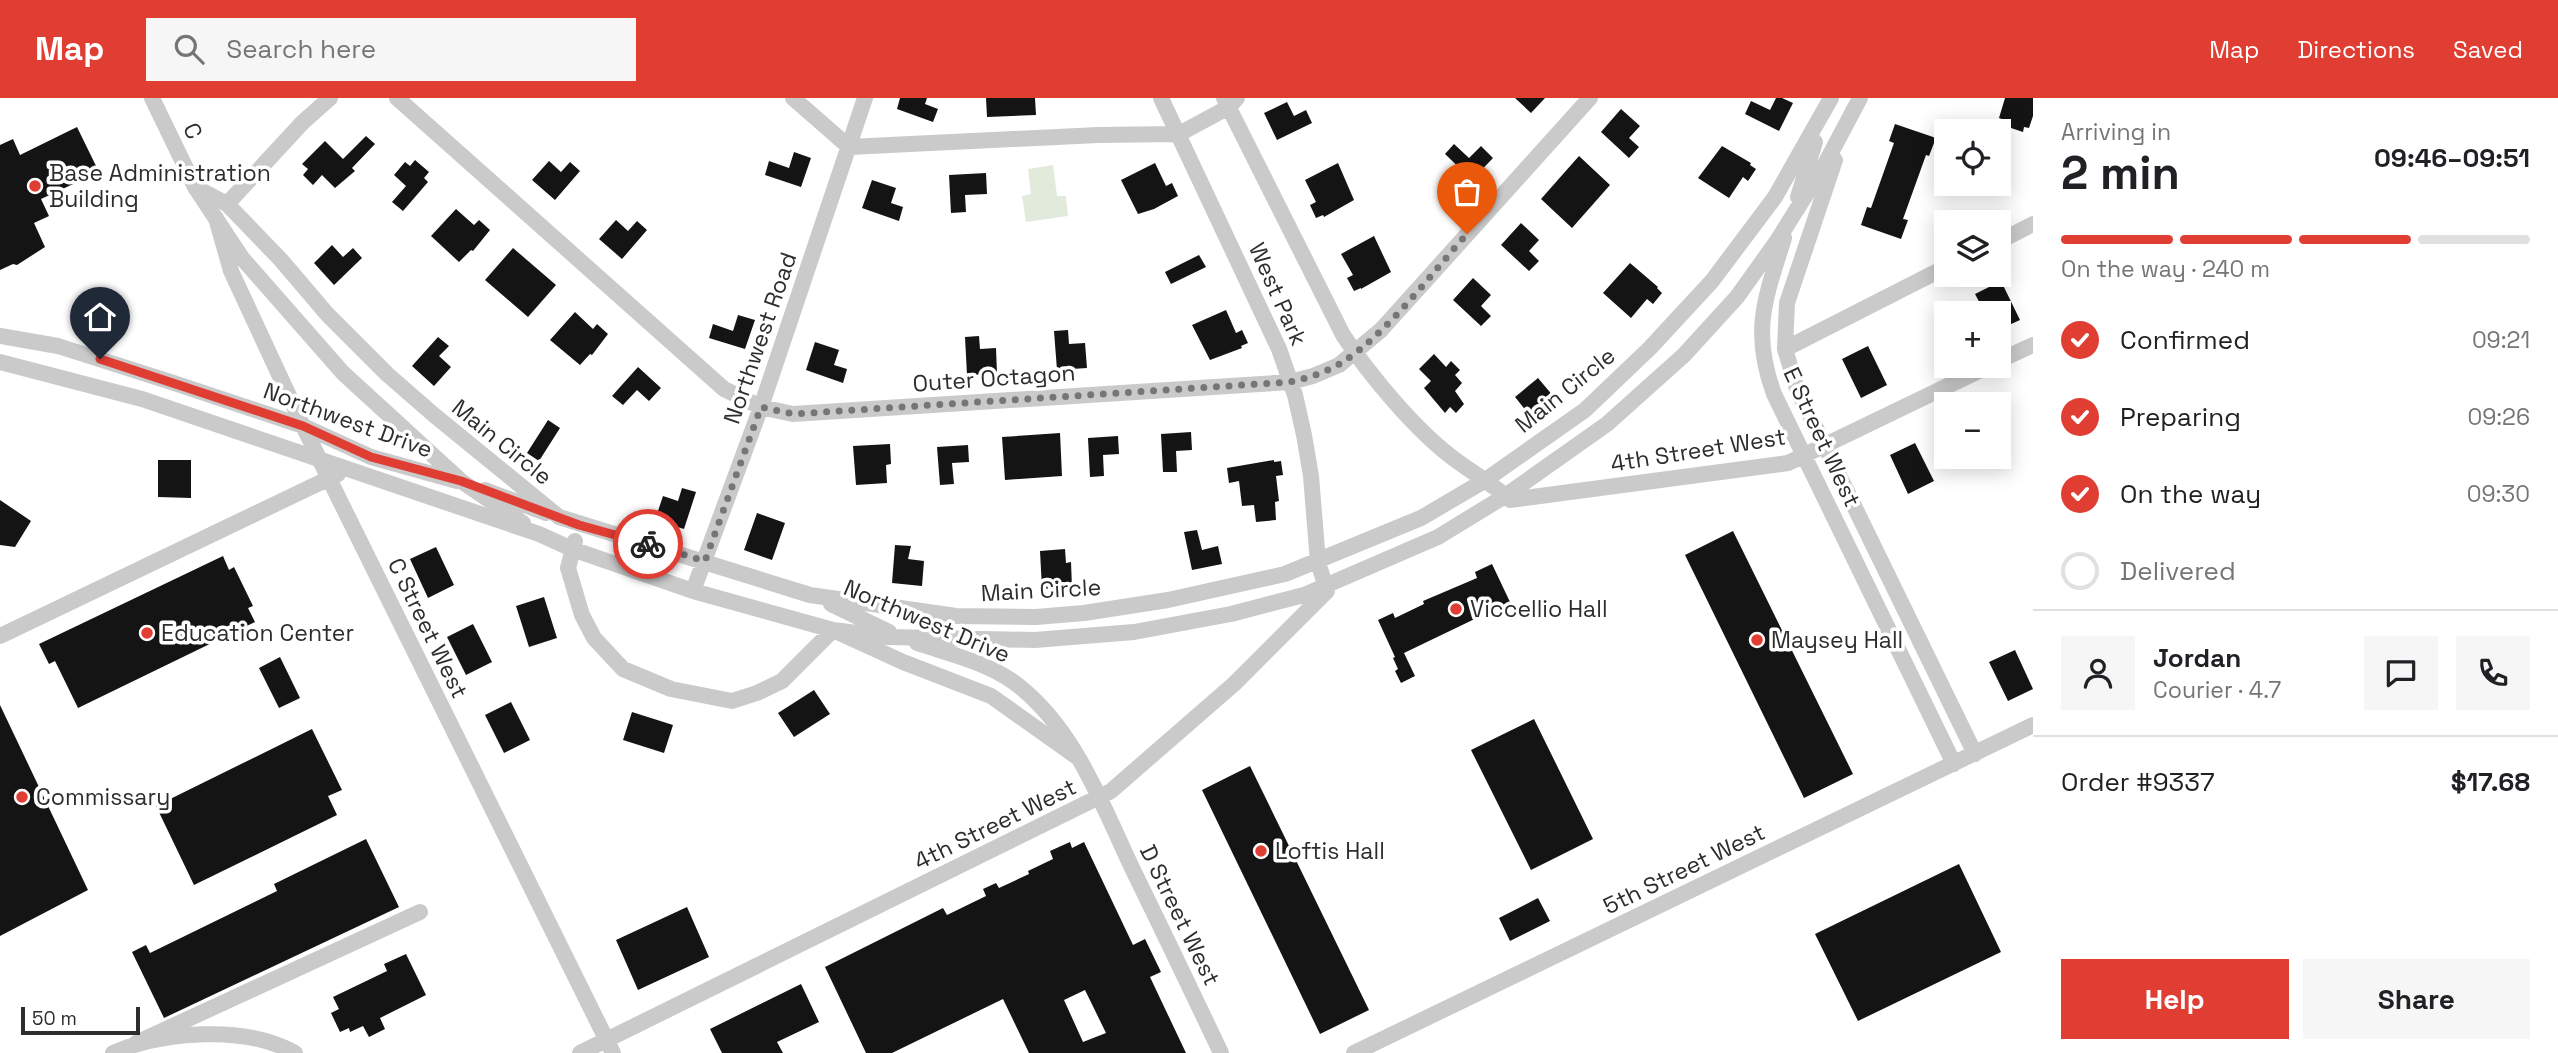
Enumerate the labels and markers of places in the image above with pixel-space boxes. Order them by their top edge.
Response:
place label: Base Administration Building [49,158,271,214]
pin [1437,162,1497,234]
marker: Base Administration Building [27,178,43,194]
pin [70,287,130,359]
place label: Viccellio Hall [1470,594,1608,624]
marker: Viccellio Hall [1448,601,1464,617]
place label: Education Center [161,618,354,648]
marker: Education Center [139,625,155,641]
place label: Maysey Hall [1771,625,1903,655]
marker: Maysey Hall [1749,632,1765,648]
place label: Commissary [36,782,170,812]
marker: Commissary [14,789,30,805]
place label: Loftis Hall [1275,836,1385,866]
marker: Loftis Hall [1253,843,1269,859]

